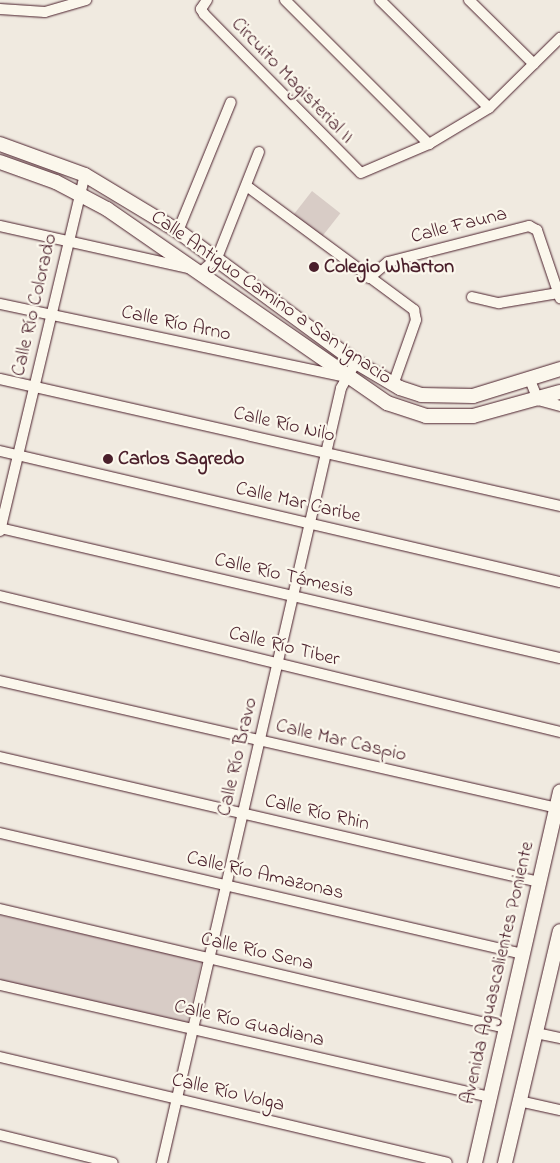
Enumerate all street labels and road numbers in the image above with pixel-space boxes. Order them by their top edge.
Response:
street label: Circuito Magisterial II [226,13,358,149]
street label: Calle Fauna [408,202,510,250]
street label: Calle Antiguo Camino a San Ignacio [146,205,396,391]
street label: Calle Río Colorado [7,231,63,379]
street label: Calle Río Arno [119,301,233,347]
street label: Calle Río Nilo [231,402,337,448]
street label: Calle Mar Caribe [233,477,363,529]
street label: Calle Río Támesis [212,548,356,604]
street label: Calle Río Tiber [226,622,342,672]
street label: Calle Río Bravo [213,695,263,819]
street label: Calle Mar Caspio [273,714,409,768]
street label: Calle Río Rhin [262,789,372,837]
street label: Avenida Aguascalientes Poniente [456,839,540,1107]
street label: Calle Río Amazonas [184,846,346,906]
street label: Calle Río Sena [198,927,316,977]
street label: Calle Río Guadiana [171,995,327,1053]
street label: Calle Río Volga [169,1068,287,1118]

